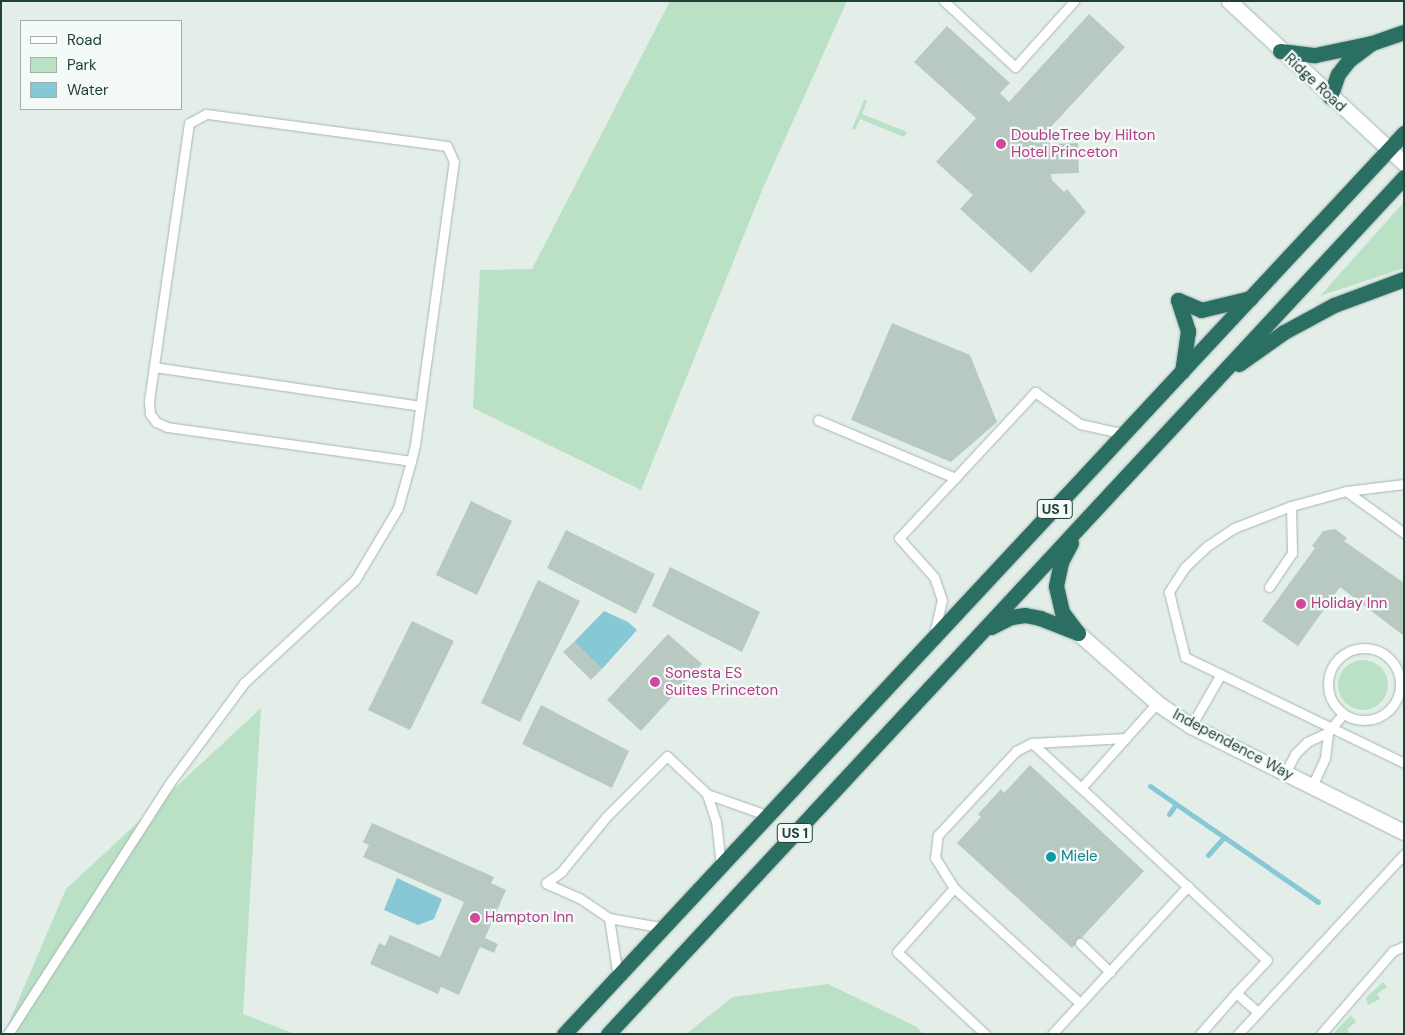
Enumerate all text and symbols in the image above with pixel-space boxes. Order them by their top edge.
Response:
legend [20,20,182,110]
text: Road [67,30,102,50]
street label: Ridge Road [1281,50,1349,116]
text: Park [67,55,97,75]
text: Water [67,80,108,100]
place label: DoubleTree by Hilton Hotel Princeton [1011,126,1155,161]
marker: DoubleTree by Hilton Hotel Princeton [995,138,1007,150]
road number: US 1 [1036,498,1074,520]
place label: Holiday Inn [1311,595,1387,613]
marker: Holiday Inn [1295,598,1307,610]
place label: Sonesta ES Suites Princeton [665,664,778,699]
marker: Sonesta ES Suites Princeton [649,676,661,688]
street label: Independence Way [1170,706,1296,784]
road number: US 1 [776,821,814,844]
place label: Miele [1061,848,1098,866]
marker: Miele [1045,851,1057,863]
place label: Hampton Inn [485,909,574,927]
marker: Hampton Inn [469,912,481,924]

